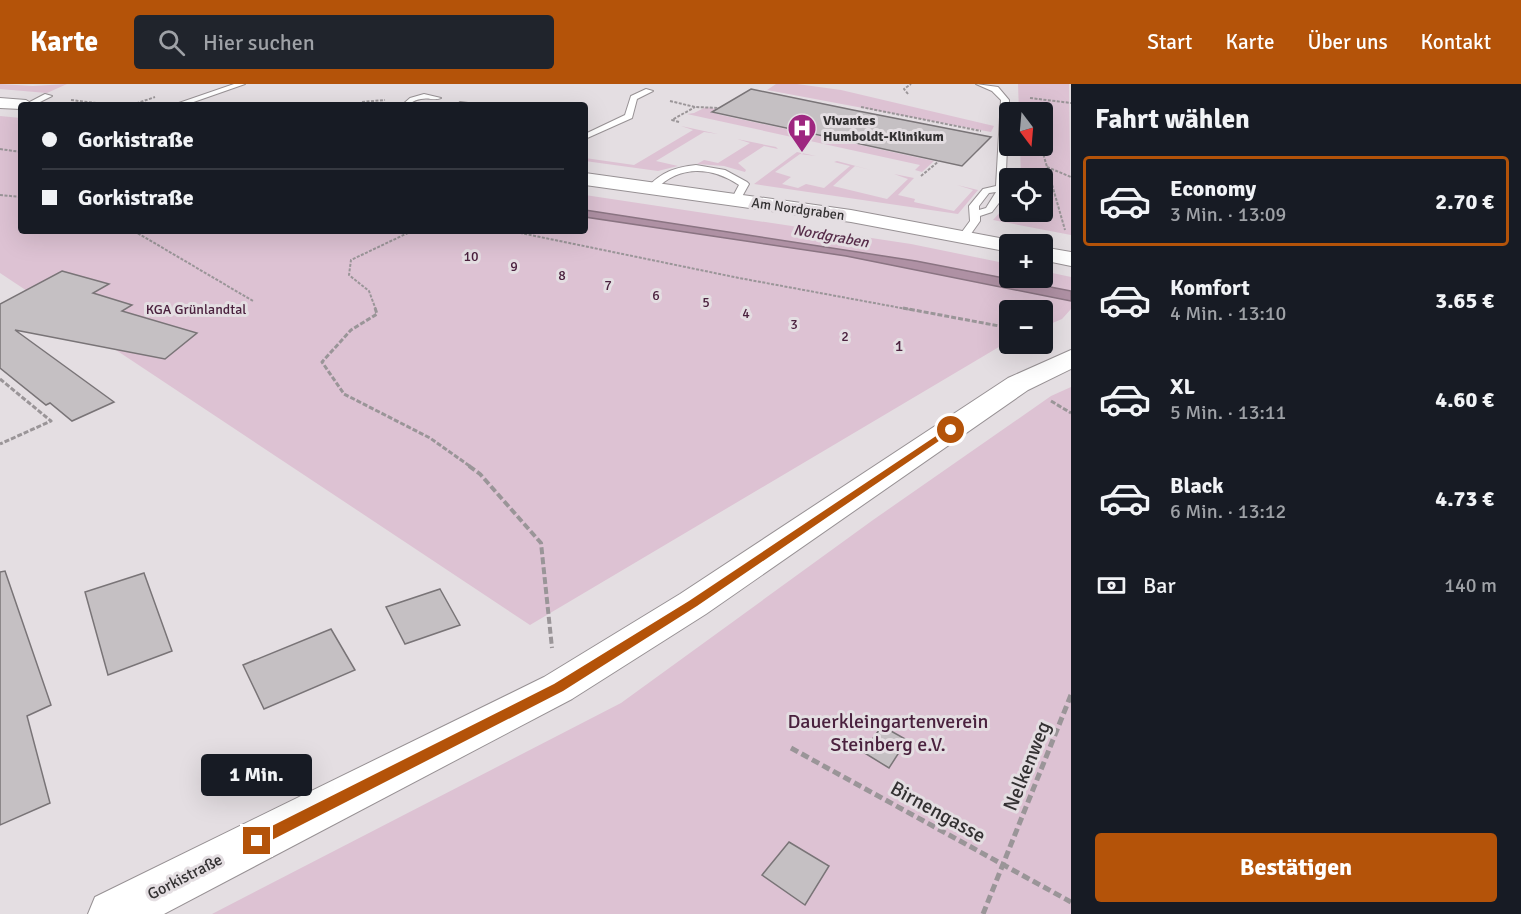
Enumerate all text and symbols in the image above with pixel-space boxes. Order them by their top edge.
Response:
search box [134,15,554,69]
text: Karte [30,25,98,59]
icon: search [155,26,188,59]
text: Hier suchen [203,29,315,56]
text: Start [1147,29,1192,55]
text: Karte [1225,29,1274,55]
text: Über uns [1307,29,1388,55]
text: Kontakt [1421,29,1491,55]
north arrow [999,102,1053,156]
map controls [999,102,1053,354]
text: Fahrt wählen [1095,103,1250,136]
hospital icon: Vivantes Humboldt-Klinikum [786,112,818,154]
place label: Vivantes Humboldt-Klinikum [823,112,944,145]
text: Gorkistraße [78,126,194,153]
button: locate [999,168,1053,222]
icon: car [1098,174,1152,228]
text: Economy [1170,175,1256,202]
text: Gorkistraße [78,184,194,211]
text: 2.70 € [1435,188,1494,215]
street label: Am Nordgraben [750,194,846,224]
text: 3 Min. · 13:09 [1170,202,1286,227]
water label: Nordgraben [792,221,871,252]
button: + [999,234,1053,288]
park label: 10 [463,248,479,265]
park label: 9 [510,258,518,275]
park label: 8 [558,267,566,284]
icon: car [1098,273,1152,327]
text: Komfort [1170,274,1250,301]
park label: 7 [604,277,612,294]
park label: 6 [652,287,660,304]
text: 3.65 € [1435,287,1494,314]
park label: 5 [702,294,710,311]
button: − [999,300,1053,354]
park label: KGA Grünlandtal [146,301,246,318]
text: 4 Min. · 13:10 [1170,301,1286,326]
park label: 4 [742,305,750,322]
park label: 3 [790,316,798,333]
park label: 2 [841,328,849,345]
park label: 1 [895,336,903,356]
icon: car [1098,372,1152,426]
text: XL [1170,373,1195,400]
text: 4.60 € [1435,386,1494,413]
text: 5 Min. · 13:11 [1170,400,1286,425]
route start [937,416,964,443]
icon: car [1098,471,1152,525]
text: Black [1170,472,1224,499]
text: 4.73 € [1435,485,1494,512]
text: 6 Min. · 13:12 [1170,499,1286,524]
icon: cash [1095,569,1128,602]
text: Bar [1143,572,1176,599]
text: 140 m [1444,573,1497,598]
park label: Dauerkleingartenverein Steinberg e.V. [787,709,989,757]
street label: Nelkenweg [998,718,1056,814]
callout: 1 Min. [202,754,312,796]
text: 1 Min. [229,762,284,787]
street label: Birnengasse [886,776,990,848]
route end [243,827,270,854]
button: Bestätigen [1095,833,1497,902]
street label: Gorkistraße [144,850,226,904]

